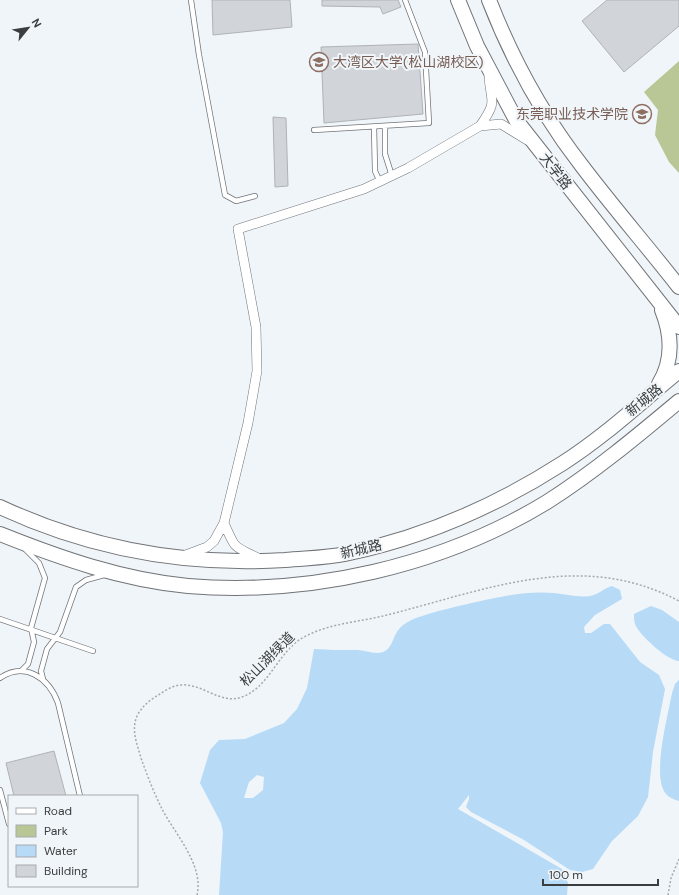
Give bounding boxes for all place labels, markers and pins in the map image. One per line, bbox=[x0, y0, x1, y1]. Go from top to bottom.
school or university icon: 大湾区大学(松山湖校区) bbox=[308, 51, 330, 73]
place label: 大湾区大学(松山湖校区) bbox=[333, 53, 483, 71]
school or university icon: 东莞职业技术学院 bbox=[631, 103, 653, 125]
place label: 东莞职业技术学院 bbox=[516, 105, 628, 123]

